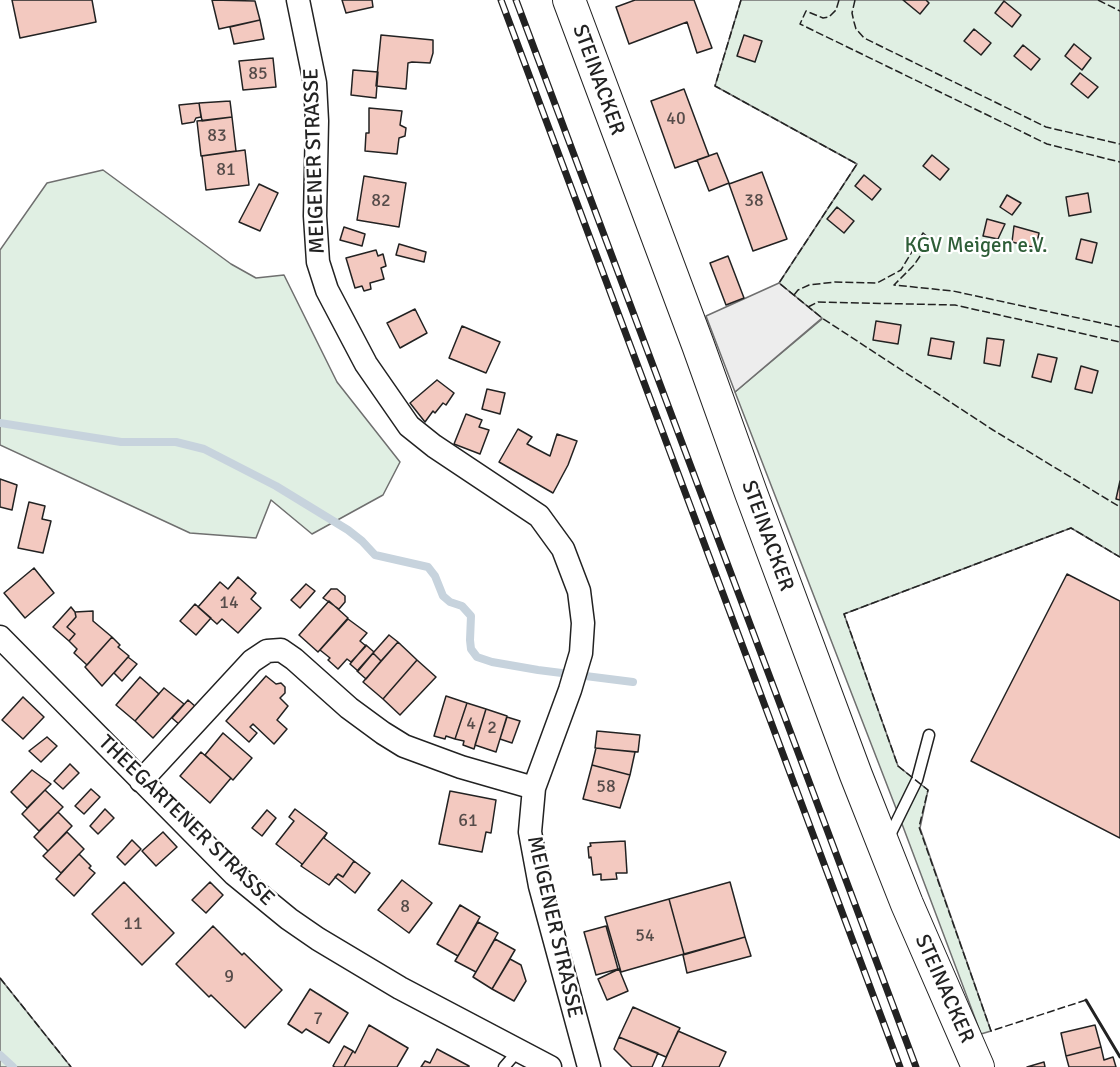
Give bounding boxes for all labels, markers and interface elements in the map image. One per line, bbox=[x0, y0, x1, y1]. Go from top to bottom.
street label: STEINACKER bbox=[566, 21, 630, 139]
house number: 85 bbox=[248, 63, 268, 85]
street label: MEIGENER STRASSE bbox=[299, 68, 331, 254]
house number: 40 bbox=[666, 108, 686, 130]
house number: 83 bbox=[207, 125, 227, 147]
house number: 81 bbox=[216, 159, 236, 181]
house number: 82 bbox=[371, 190, 391, 212]
house number: 38 bbox=[744, 190, 764, 212]
park label: KGV Meigen e.V. bbox=[905, 233, 1047, 259]
street label: STEINACKER bbox=[735, 477, 799, 595]
house number: 14 bbox=[219, 592, 239, 614]
house number: 4 bbox=[466, 713, 476, 735]
house number: 2 bbox=[487, 717, 497, 739]
street label: THEEGARTENER STRASSE bbox=[93, 730, 279, 912]
house number: 58 bbox=[596, 776, 616, 798]
house number: 61 bbox=[458, 810, 478, 832]
street label: MEIGENER STRASSE bbox=[521, 834, 587, 1020]
house number: 8 bbox=[400, 896, 410, 918]
house number: 11 bbox=[123, 913, 143, 935]
house number: 54 bbox=[635, 925, 655, 947]
street label: STEINACKER bbox=[909, 931, 979, 1047]
house number: 9 bbox=[224, 966, 234, 988]
house number: 7 bbox=[313, 1008, 323, 1030]

